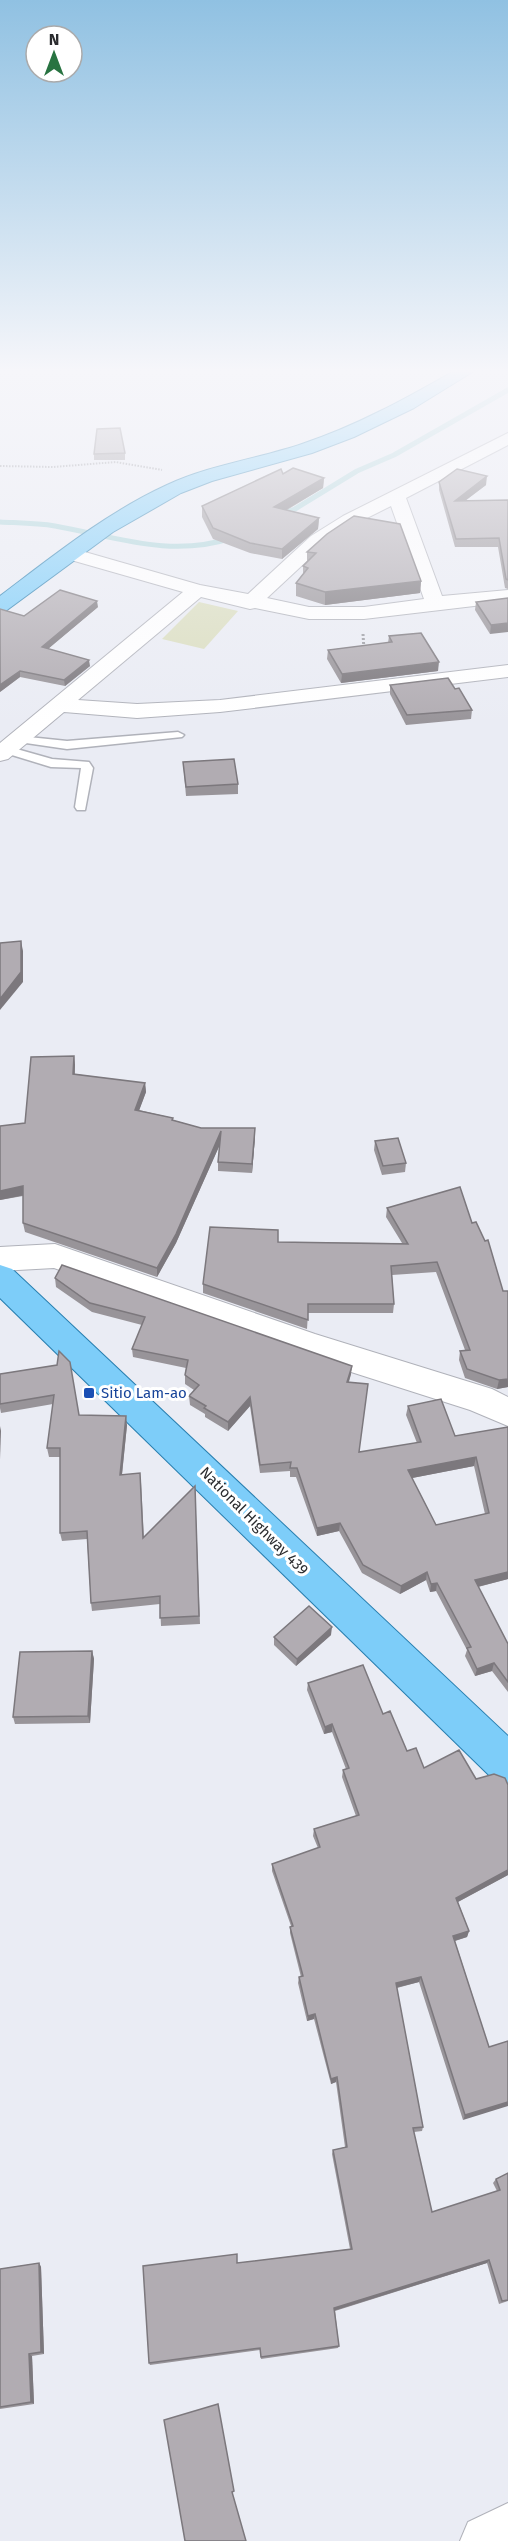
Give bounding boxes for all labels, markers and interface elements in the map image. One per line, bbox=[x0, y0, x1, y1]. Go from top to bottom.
north arrow bbox=[24, 24, 84, 84]
text: N bbox=[49, 30, 59, 49]
place label: Sitio Lam-ao bbox=[101, 1384, 187, 1402]
marker: Sitio Lam-ao bbox=[82, 1386, 96, 1400]
street label: National Highway 439 bbox=[196, 1463, 312, 1579]

